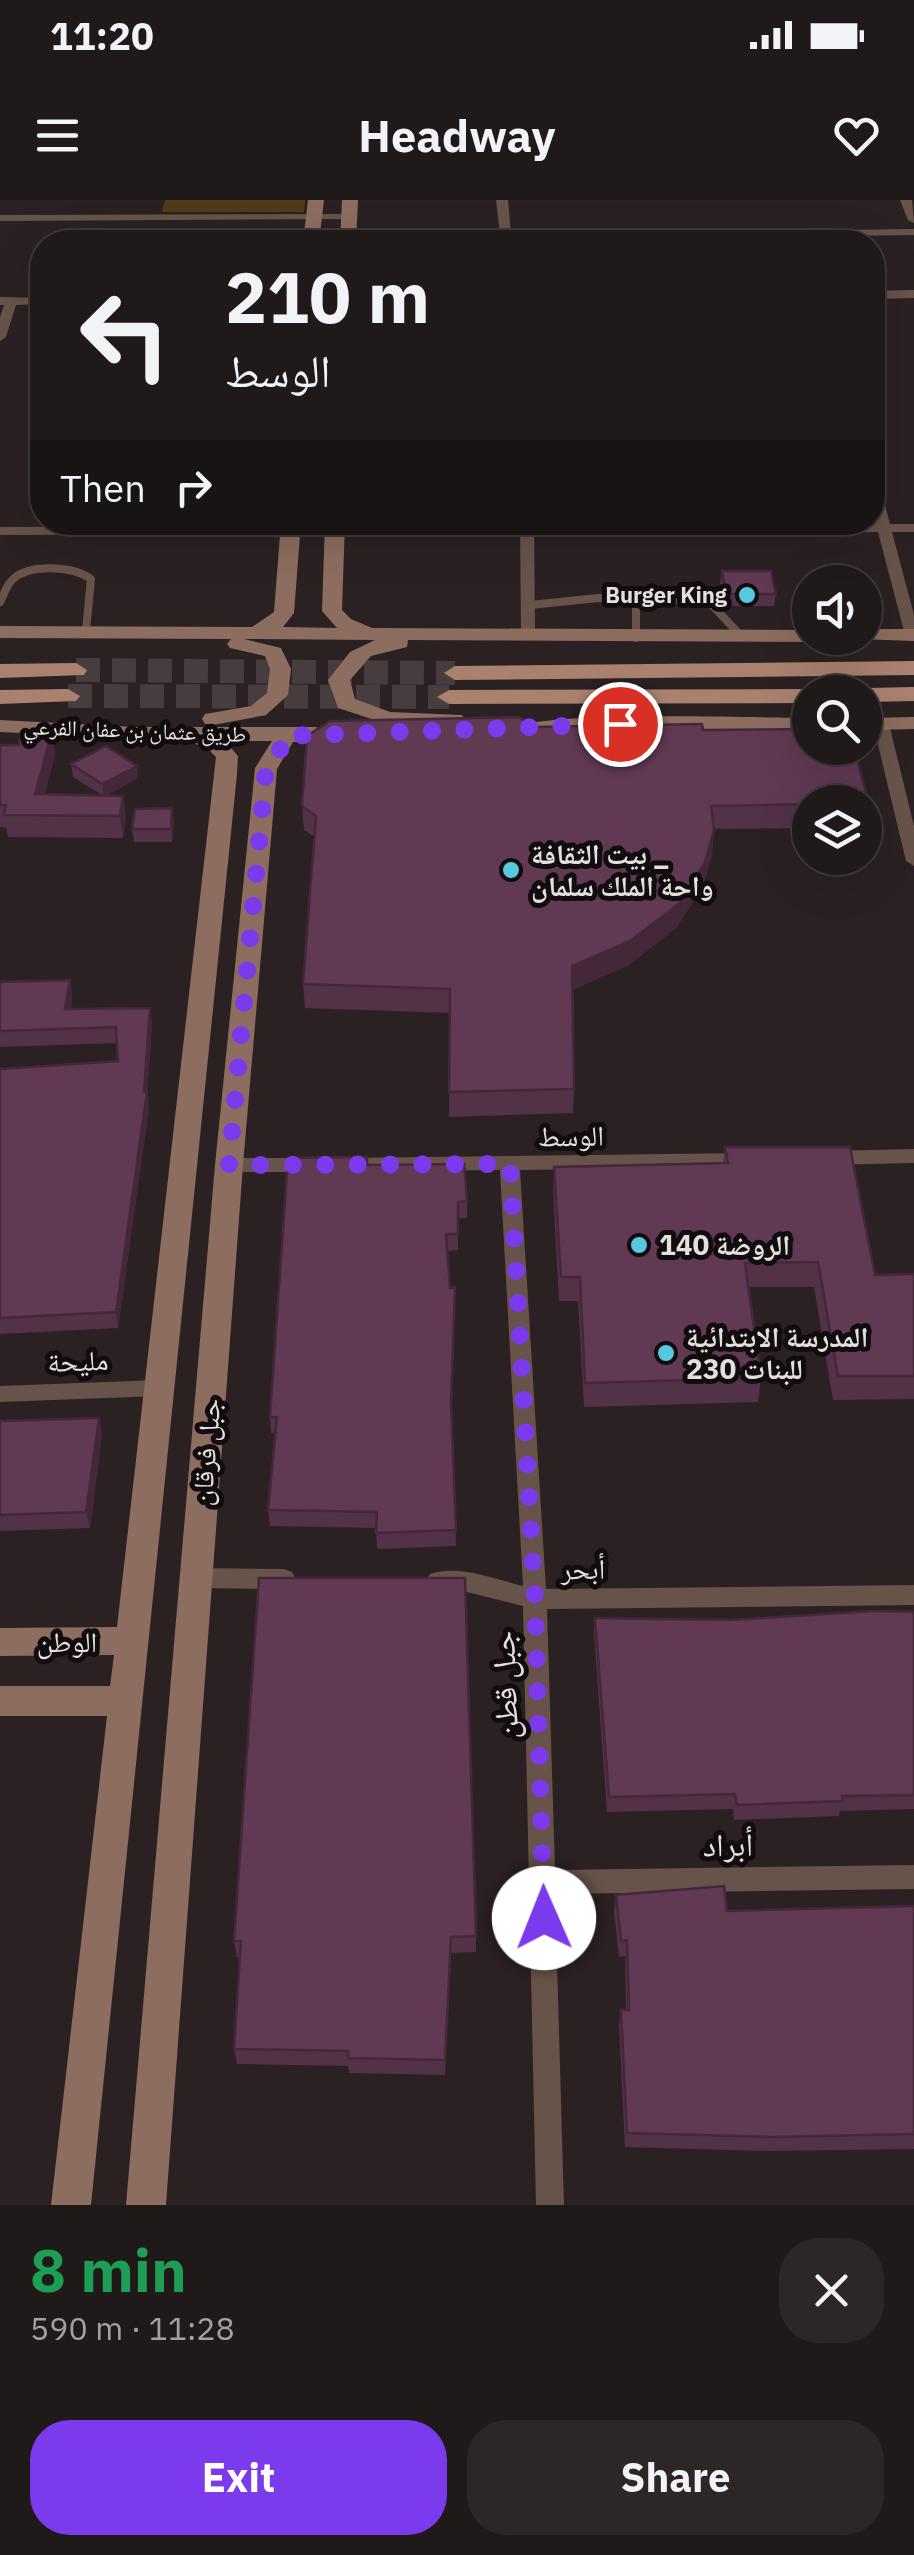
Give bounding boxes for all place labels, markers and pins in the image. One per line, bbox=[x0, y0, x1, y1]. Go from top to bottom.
place label: Burger King bbox=[605, 580, 728, 609]
marker: Burger King bbox=[736, 584, 758, 606]
pin bbox=[578, 682, 663, 767]
place label: بيت الثقافة _ واحة الملك سلمان bbox=[531, 835, 714, 904]
marker: بيت الثقافة _ واحة الملك سلمان bbox=[500, 859, 522, 881]
place label: الروضة 140 bbox=[659, 1226, 790, 1263]
marker: الروضة 140 bbox=[628, 1234, 650, 1256]
place label: المدرسة الابتدائية 230 للبنات bbox=[686, 1318, 868, 1387]
marker: المدرسة الابتدائية 230 للبنات bbox=[655, 1342, 677, 1364]

